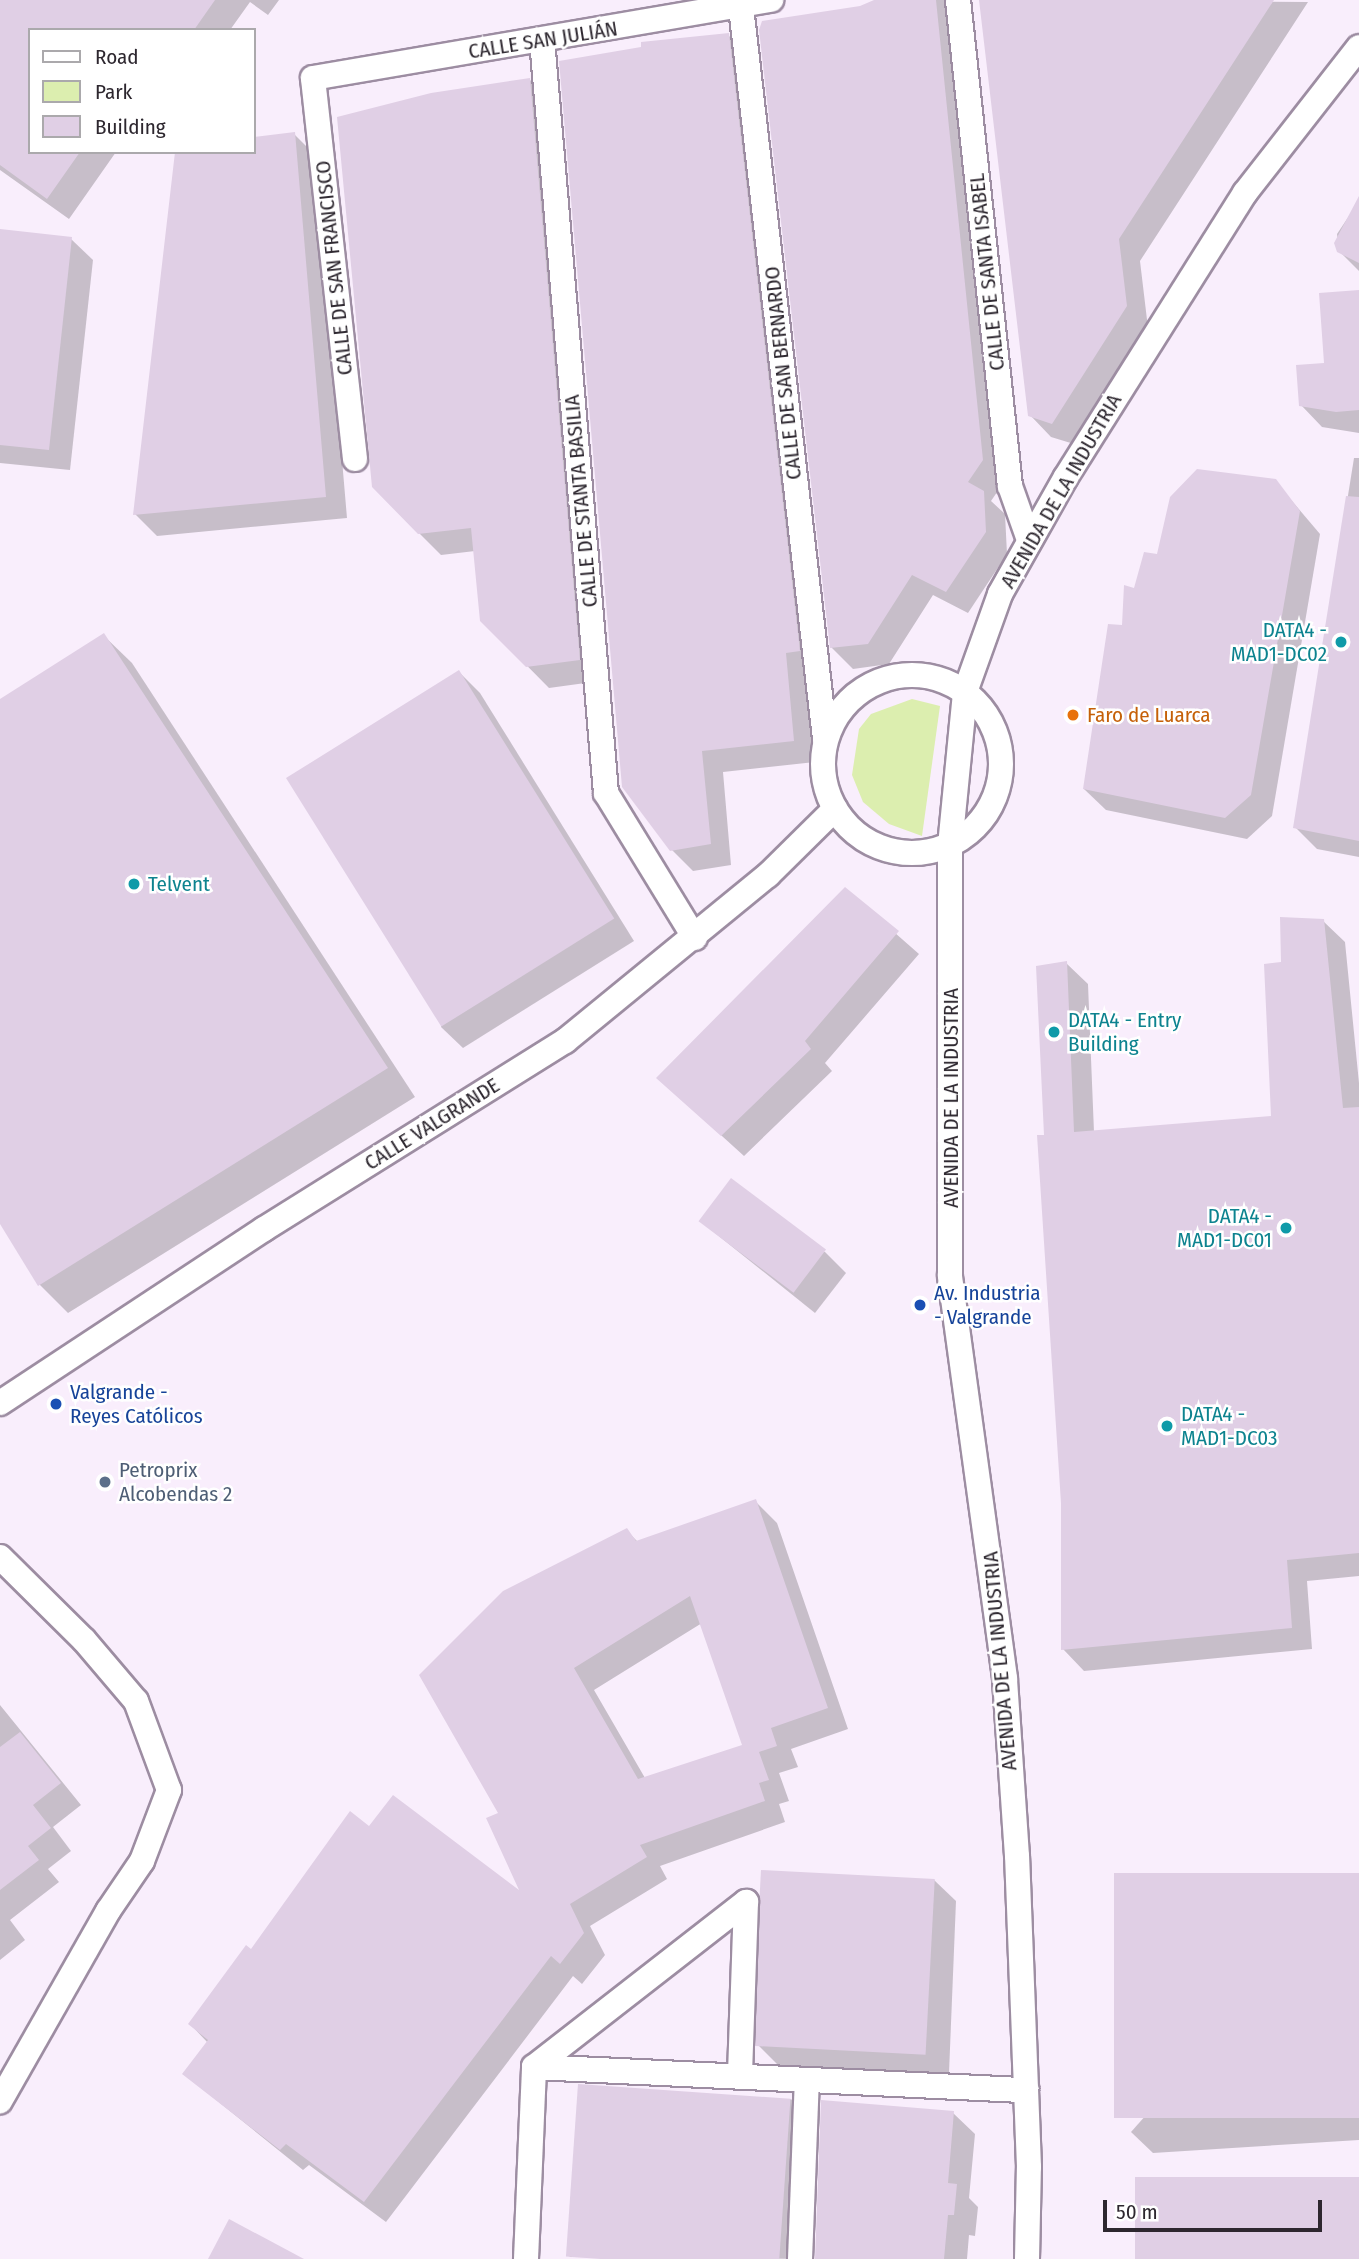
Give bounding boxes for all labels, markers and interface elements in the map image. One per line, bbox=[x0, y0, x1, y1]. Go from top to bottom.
street label: CALLE SAN JULIÁN bbox=[467, 16, 619, 64]
legend bbox=[28, 28, 256, 154]
text: Road bbox=[95, 44, 139, 70]
text: Park bbox=[95, 79, 132, 105]
text: Building bbox=[95, 114, 166, 140]
street label: CALLE DE SAN FRANCISCO bbox=[310, 159, 358, 377]
street label: CALLE DE SANTA ISABEL bbox=[964, 172, 1010, 372]
street label: CALLE DE SAN BERNARDO bbox=[759, 265, 807, 481]
street label: AVENIDA DE LA INDUSTRIA bbox=[995, 389, 1127, 593]
street label: CALLE DE STANTA BASILIA bbox=[559, 394, 603, 608]
place label: DATA4 - MAD1-DC02 bbox=[1231, 617, 1327, 667]
marker: DATA4 - MAD1-DC02 bbox=[1333, 634, 1349, 650]
place label: Faro de Luarca bbox=[1087, 702, 1211, 728]
marker: Faro de Luarca bbox=[1065, 707, 1081, 723]
place label: Telvent bbox=[148, 871, 210, 897]
marker: Telvent bbox=[126, 876, 142, 892]
street label: AVENIDA DE LA INDUSTRIA bbox=[938, 988, 964, 1208]
place label: DATA4 - Entry Building bbox=[1068, 1007, 1181, 1057]
marker: DATA4 - Entry Building bbox=[1046, 1024, 1062, 1040]
street label: CALLE VALGRANDE bbox=[360, 1072, 504, 1176]
place label: DATA4 - MAD1-DC01 bbox=[1177, 1203, 1272, 1253]
marker: DATA4 - MAD1-DC01 bbox=[1278, 1220, 1294, 1236]
place label: Av. Industria - Valgrande bbox=[934, 1280, 1040, 1330]
marker: Av. Industria - Valgrande bbox=[912, 1297, 928, 1313]
place label: Valgrande - Reyes Católicos bbox=[70, 1379, 203, 1429]
marker: Valgrande - Reyes Católicos bbox=[48, 1396, 64, 1412]
place label: DATA4 - MAD1-DC03 bbox=[1181, 1401, 1278, 1451]
marker: DATA4 - MAD1-DC03 bbox=[1159, 1418, 1175, 1434]
place label: Petroprix Alcobendas 2 bbox=[119, 1457, 232, 1507]
marker: Petroprix Alcobendas 2 bbox=[97, 1474, 113, 1490]
street label: AVENIDA DE LA INDUSTRIA bbox=[978, 1550, 1022, 1772]
scale bar bbox=[1107, 2186, 1326, 2230]
text: 50 m bbox=[1116, 2199, 1158, 2225]

